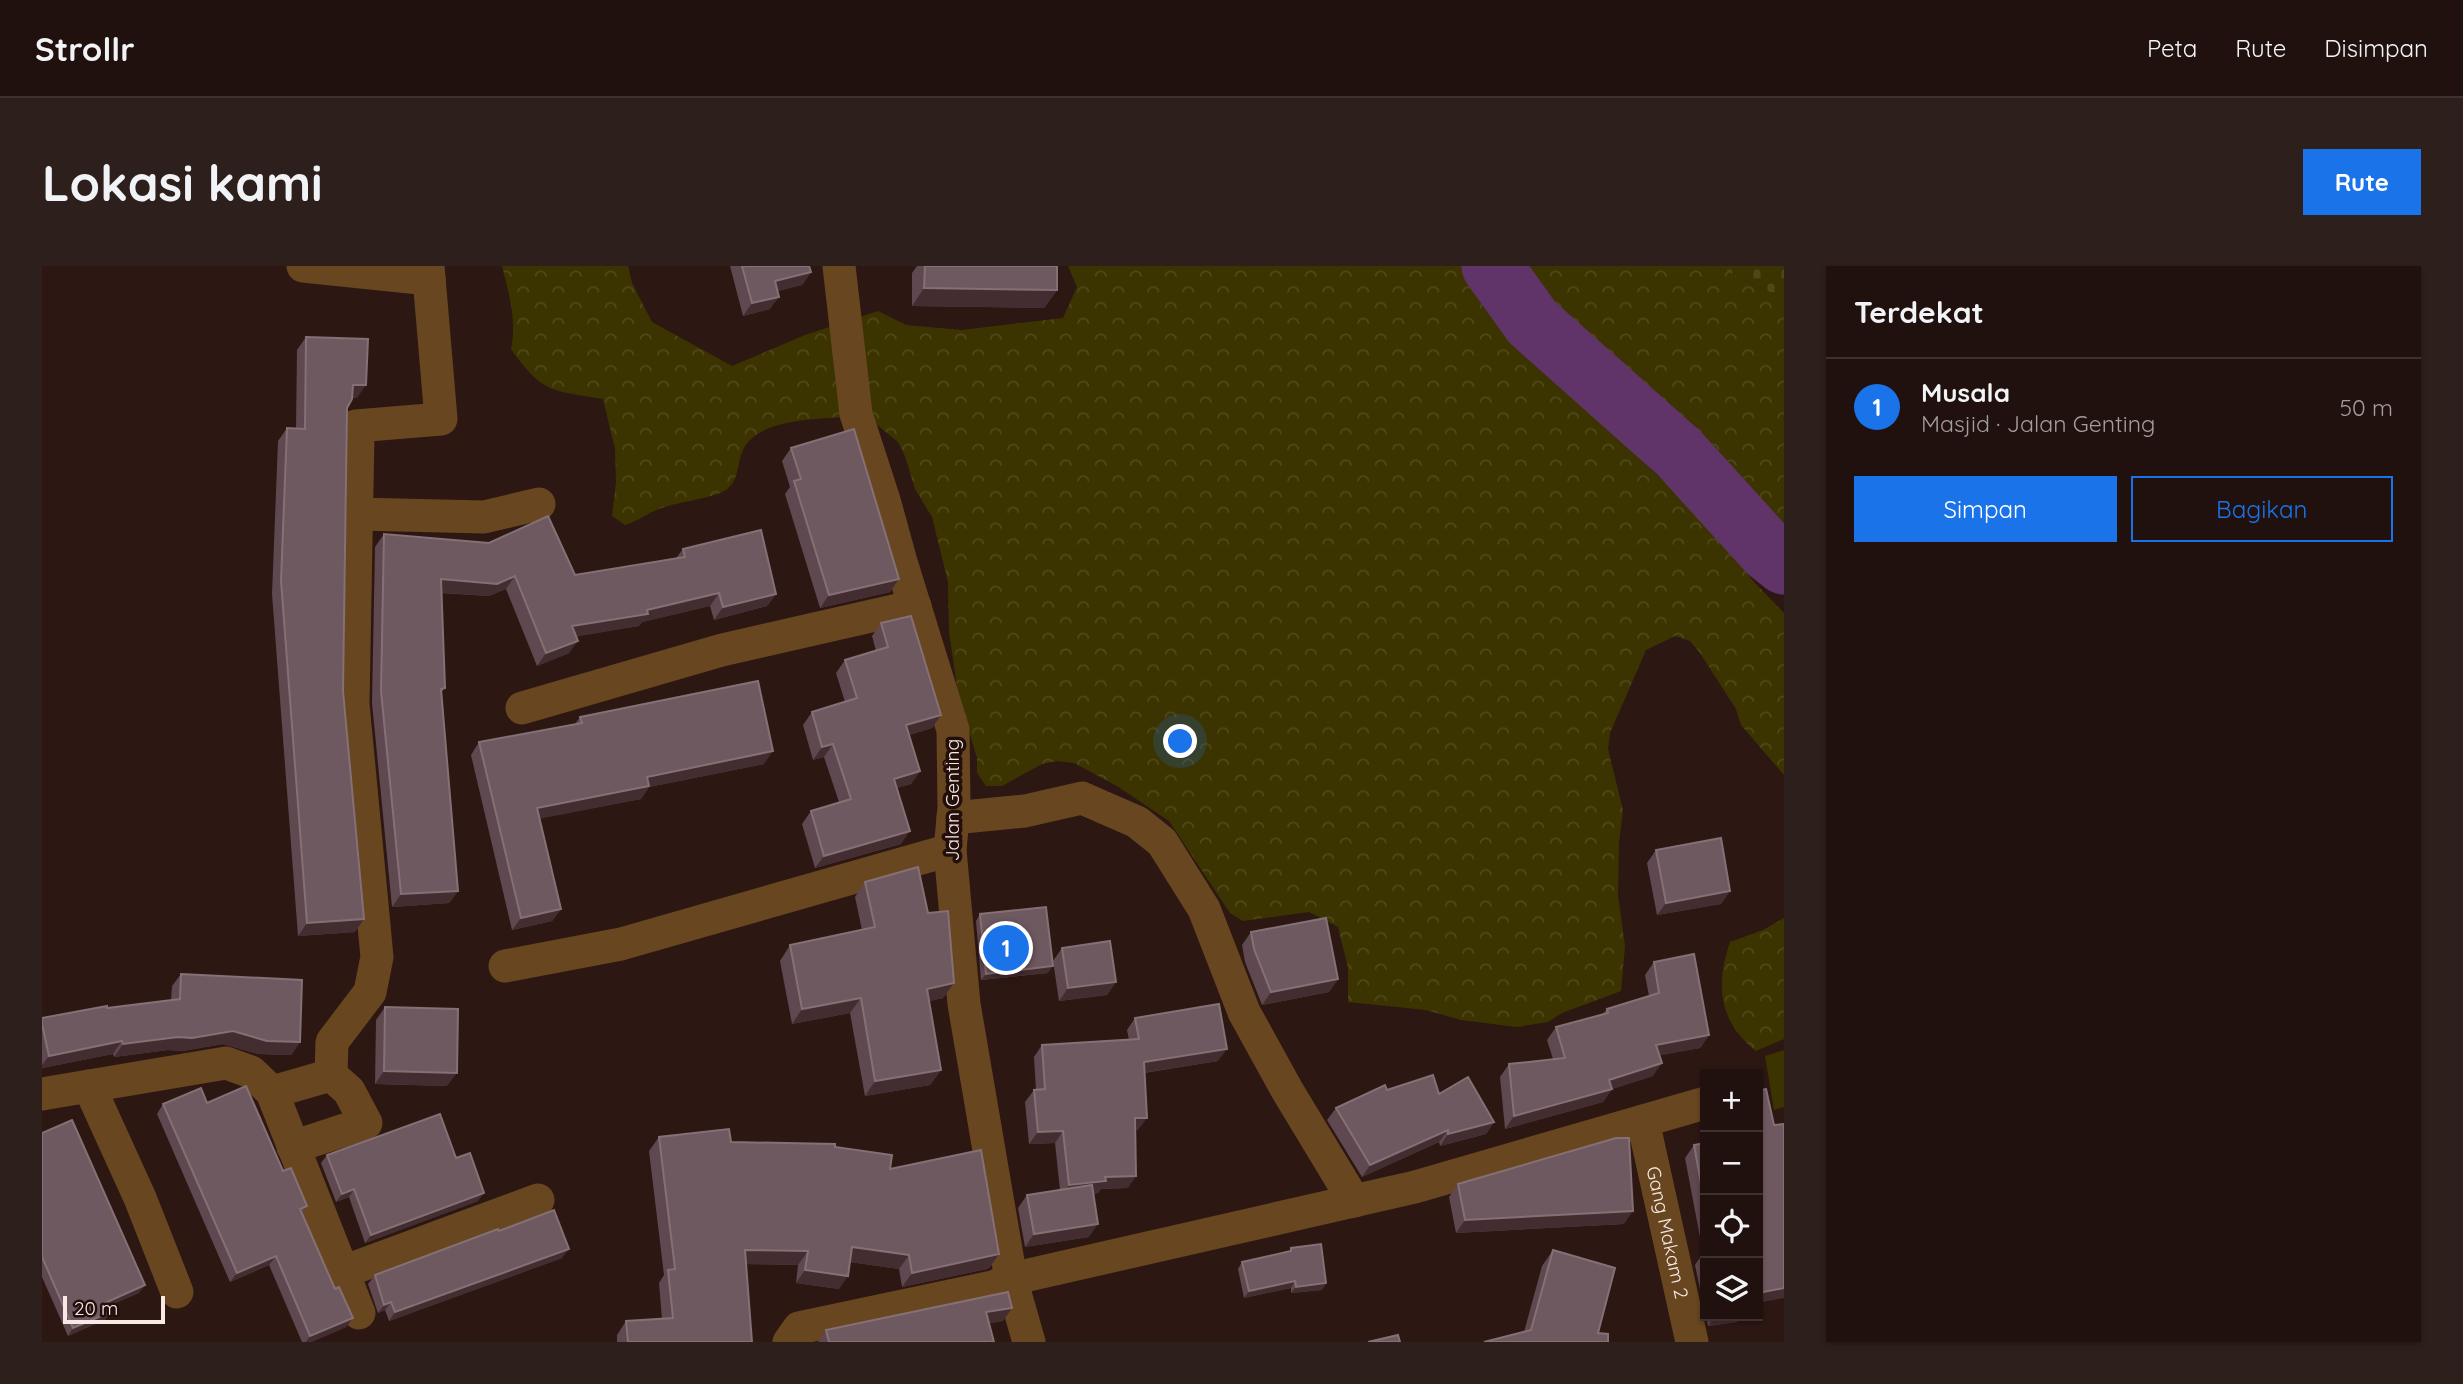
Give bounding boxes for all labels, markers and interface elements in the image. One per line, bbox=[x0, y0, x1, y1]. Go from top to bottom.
text: Strollr bbox=[35, 28, 135, 69]
text: Peta bbox=[2147, 33, 2197, 63]
text: Rute bbox=[2235, 33, 2286, 63]
text: Disimpan bbox=[2324, 33, 2428, 63]
button: Rute bbox=[2303, 149, 2421, 215]
text: Lokasi kami bbox=[42, 152, 323, 213]
text: Terdekat bbox=[1854, 293, 1984, 331]
text: Musala bbox=[1921, 376, 2010, 409]
text: 1 bbox=[1873, 393, 1881, 422]
text: 50 m bbox=[2340, 393, 2393, 422]
text: Masjid · Jalan Genting bbox=[1921, 409, 2155, 438]
button: Simpan bbox=[1854, 476, 2117, 542]
button: Bagikan bbox=[2131, 476, 2393, 542]
your location bbox=[1163, 724, 1197, 758]
street label: Jalan Genting bbox=[940, 739, 964, 861]
pin: 1 bbox=[983, 922, 1029, 974]
map controls bbox=[1700, 1069, 1763, 1321]
button: + bbox=[1700, 1069, 1763, 1132]
button: − bbox=[1700, 1132, 1763, 1195]
street label: Gang Makam 2 bbox=[1641, 1164, 1694, 1301]
button: locate bbox=[1700, 1195, 1763, 1258]
button: layers bbox=[1700, 1258, 1763, 1321]
scale bar bbox=[63, 1293, 164, 1325]
text: 20 m bbox=[74, 1296, 118, 1320]

